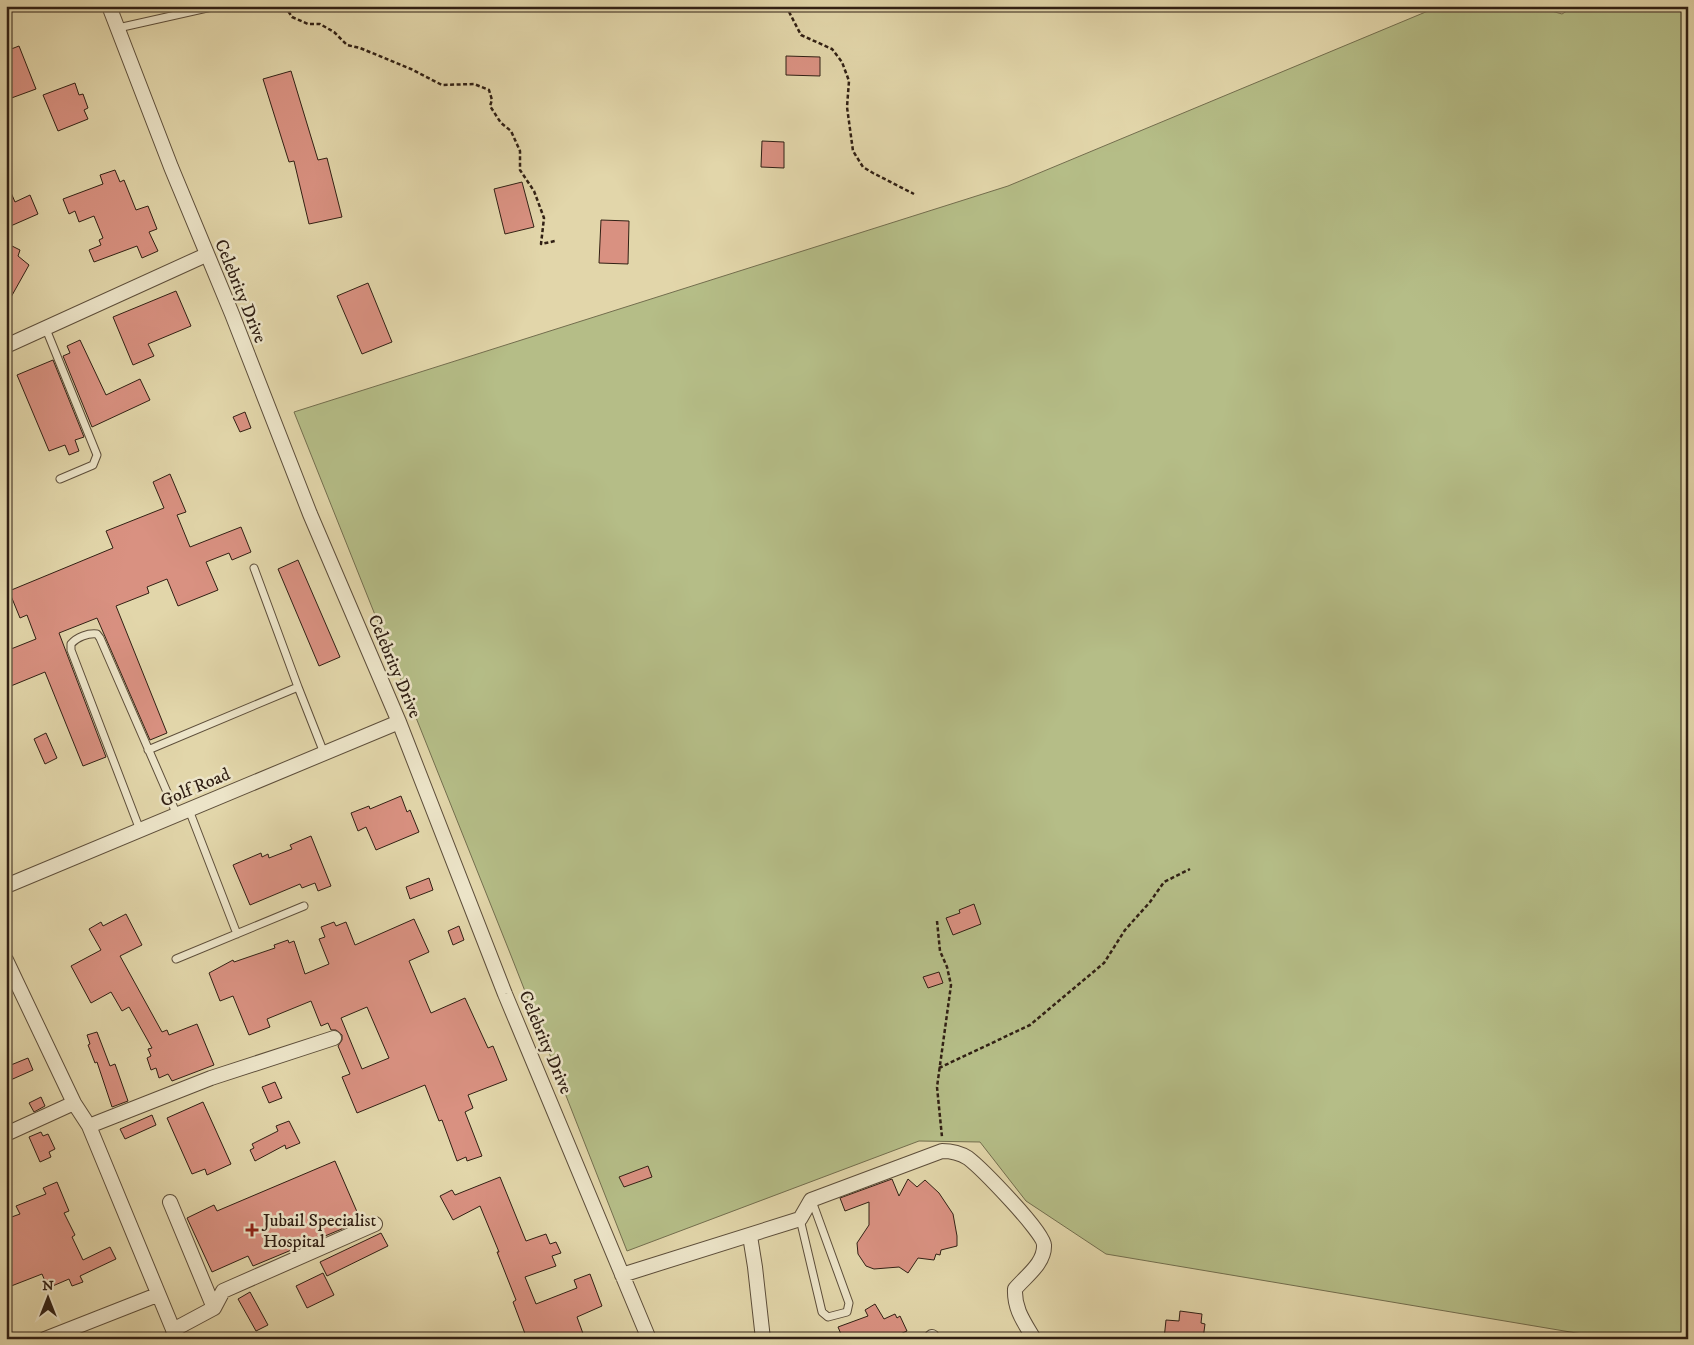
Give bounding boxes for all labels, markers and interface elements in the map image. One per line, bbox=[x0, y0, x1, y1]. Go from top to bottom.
street label: Celebrity Drive bbox=[209, 236, 271, 347]
street label: Celebrity Drive bbox=[362, 611, 426, 721]
street label: Golf Road bbox=[157, 763, 234, 812]
street label: Celebrity Drive bbox=[513, 987, 577, 1097]
place label: Jubail Specialist Hospital bbox=[261, 1210, 377, 1253]
marker: Jubail Specialist Hospital bbox=[245, 1223, 259, 1237]
north arrow bbox=[22, 1272, 72, 1322]
text: N bbox=[42, 1277, 54, 1295]

